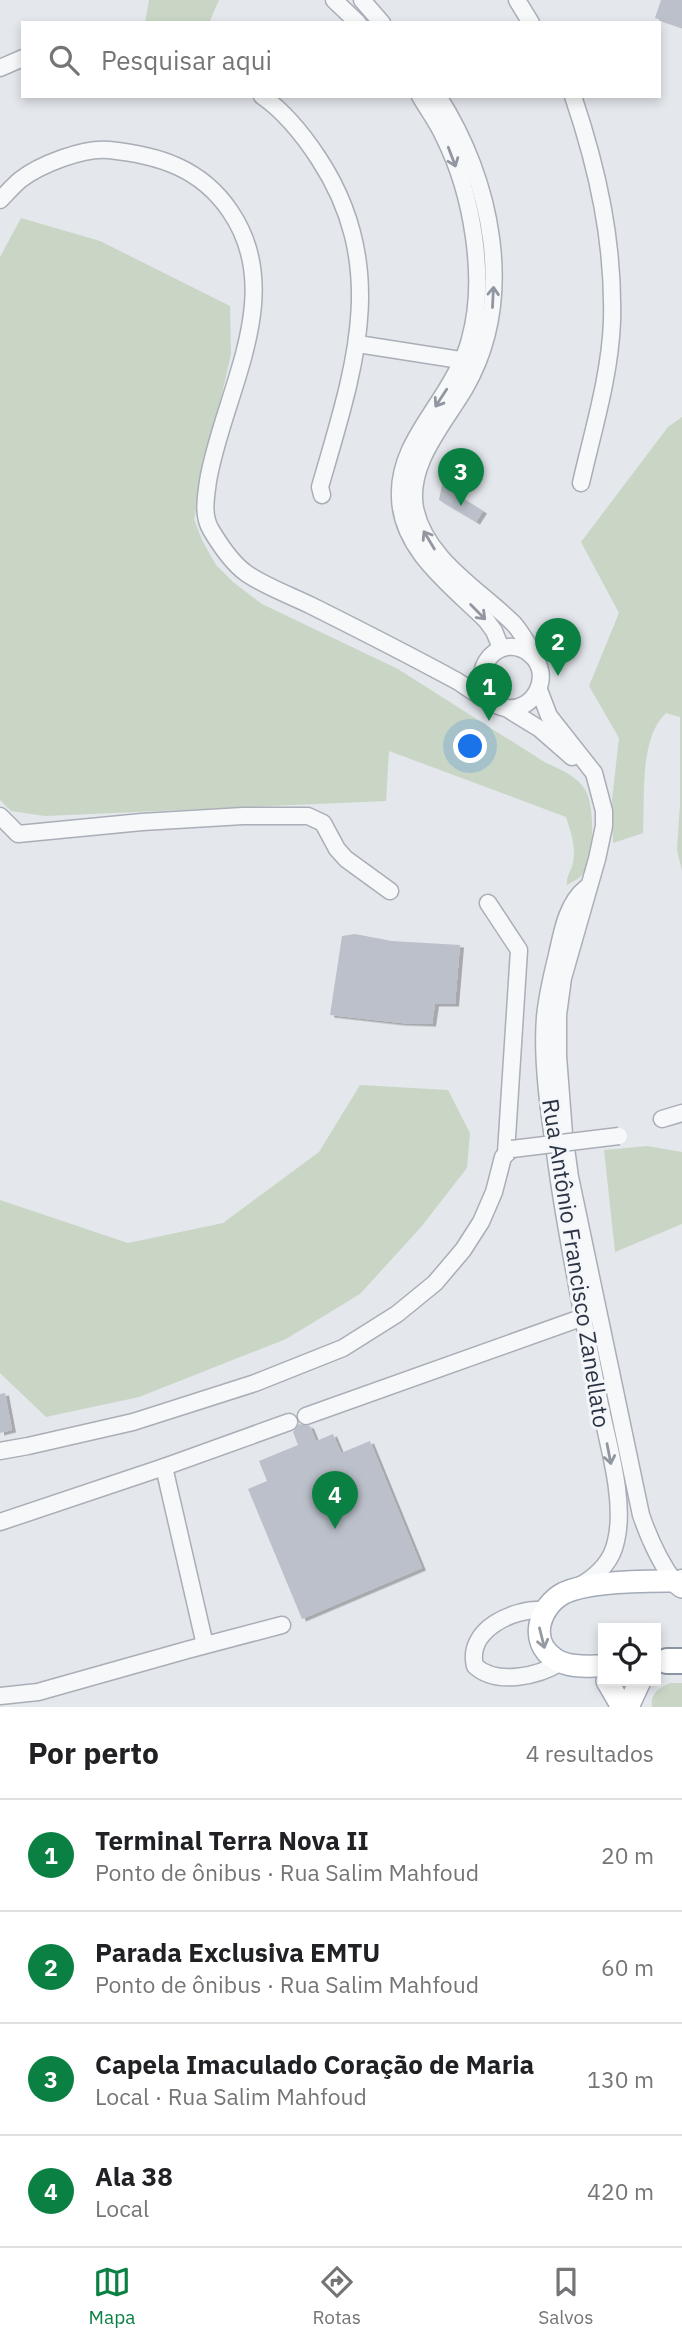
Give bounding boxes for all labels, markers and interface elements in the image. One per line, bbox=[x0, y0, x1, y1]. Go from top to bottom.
search box bbox=[21, 21, 661, 98]
icon: search bbox=[45, 41, 83, 79]
text: Pesquisar aqui bbox=[101, 43, 272, 77]
one-way arrow bbox=[446, 145, 459, 167]
one-way arrow bbox=[487, 286, 500, 308]
one-way arrow bbox=[434, 387, 448, 407]
pin: 3 bbox=[438, 448, 484, 506]
one-way arrow bbox=[422, 530, 436, 550]
one-way arrow bbox=[469, 603, 486, 620]
pin: 2 bbox=[535, 618, 581, 676]
pin: 1 bbox=[466, 663, 512, 721]
your location bbox=[453, 729, 487, 763]
street label: Rua Antônio Francisco Zanellato bbox=[536, 1096, 618, 1430]
one-way arrow bbox=[603, 1442, 617, 1465]
pin: 4 bbox=[312, 1471, 358, 1529]
map controls bbox=[598, 1623, 661, 1686]
button: locate bbox=[598, 1623, 661, 1686]
one-way arrow bbox=[536, 1626, 549, 1648]
text: Por perto bbox=[28, 1733, 159, 1772]
text: 4 resultados bbox=[526, 1738, 654, 1768]
text: Terminal Terra Nova II bbox=[95, 1823, 369, 1857]
text: 1 bbox=[44, 1840, 58, 1870]
text: 20 m bbox=[601, 1840, 654, 1870]
text: Ponto de ônibus · Rua Salim Mahfoud bbox=[95, 1857, 479, 1887]
text: Parada Exclusiva EMTU bbox=[95, 1935, 380, 1969]
text: 2 bbox=[44, 1952, 58, 1982]
text: 60 m bbox=[601, 1952, 654, 1982]
text: Ponto de ônibus · Rua Salim Mahfoud bbox=[95, 1969, 479, 1999]
text: Capela Imaculado Coração de Maria bbox=[95, 2047, 534, 2081]
text: 3 bbox=[44, 2064, 58, 2094]
text: 130 m bbox=[587, 2064, 654, 2094]
text: Local · Rua Salim Mahfoud bbox=[95, 2081, 367, 2111]
text: Ala 38 bbox=[95, 2159, 173, 2193]
text: 4 bbox=[44, 2176, 58, 2206]
text: 420 m bbox=[587, 2176, 654, 2206]
text: Local bbox=[95, 2193, 149, 2223]
tab: Mapa bbox=[89, 2263, 135, 2329]
tab: Rotas bbox=[312, 2263, 361, 2329]
tab: Salvos bbox=[538, 2263, 593, 2329]

